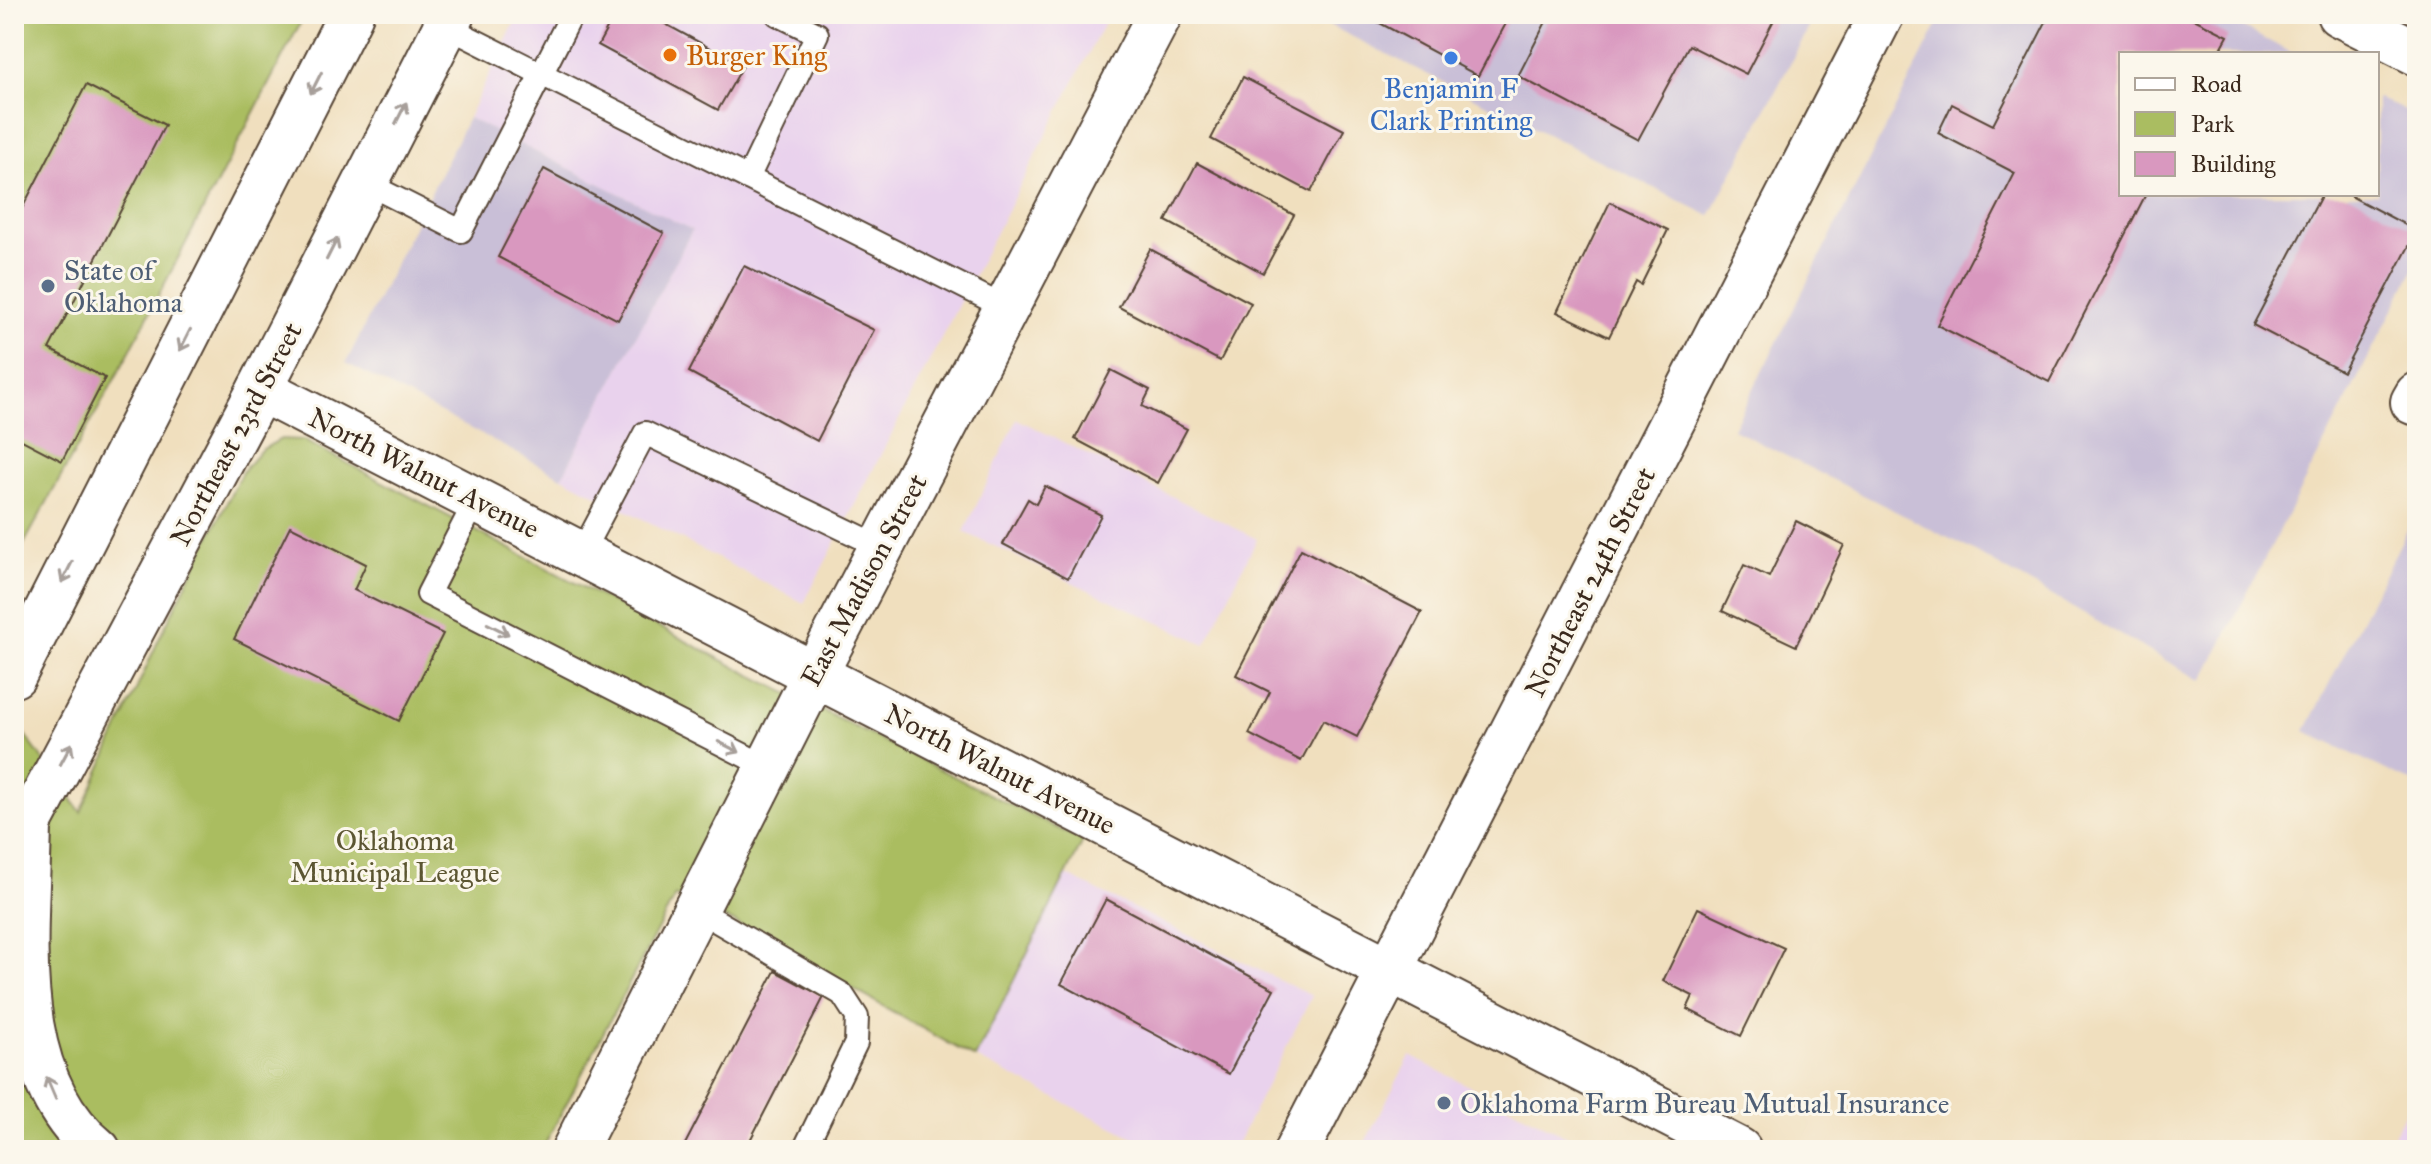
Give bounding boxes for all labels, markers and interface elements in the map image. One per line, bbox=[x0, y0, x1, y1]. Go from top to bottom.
place label: Burger King bbox=[686, 38, 828, 73]
marker: Burger King bbox=[661, 46, 679, 64]
marker: Benjamin F Clark Printing bbox=[1442, 49, 1460, 67]
legend bbox=[2119, 52, 2379, 196]
text: Road bbox=[2191, 69, 2242, 99]
one-way arrow bbox=[307, 71, 323, 95]
place label: Benjamin F Clark Printing bbox=[1370, 71, 1533, 138]
one-way arrow bbox=[394, 102, 409, 126]
text: Park bbox=[2191, 109, 2235, 139]
text: Building bbox=[2191, 149, 2276, 179]
one-way arrow bbox=[325, 237, 340, 261]
place label: State of Oklahoma bbox=[64, 253, 183, 320]
marker: State of Oklahoma bbox=[39, 277, 57, 295]
street label: Northeast 23rd Street bbox=[162, 316, 310, 552]
one-way arrow bbox=[176, 328, 192, 351]
street label: North Walnut Avenue bbox=[303, 400, 545, 546]
street label: Northeast 24th Street bbox=[1517, 461, 1663, 703]
street label: East Madison Street bbox=[793, 468, 935, 692]
one-way arrow bbox=[58, 559, 74, 583]
one-way arrow bbox=[485, 622, 509, 637]
street label: North Walnut Avenue bbox=[879, 696, 1121, 842]
one-way arrow bbox=[717, 740, 741, 756]
one-way arrow bbox=[59, 742, 75, 766]
park label: Oklahoma Municipal League bbox=[290, 823, 500, 890]
one-way arrow bbox=[43, 1076, 58, 1101]
place label: Oklahoma Farm Bureau Mutual Insurance bbox=[1460, 1086, 1949, 1121]
marker: Oklahoma Farm Bureau Mutual Insurance bbox=[1435, 1094, 1453, 1112]

